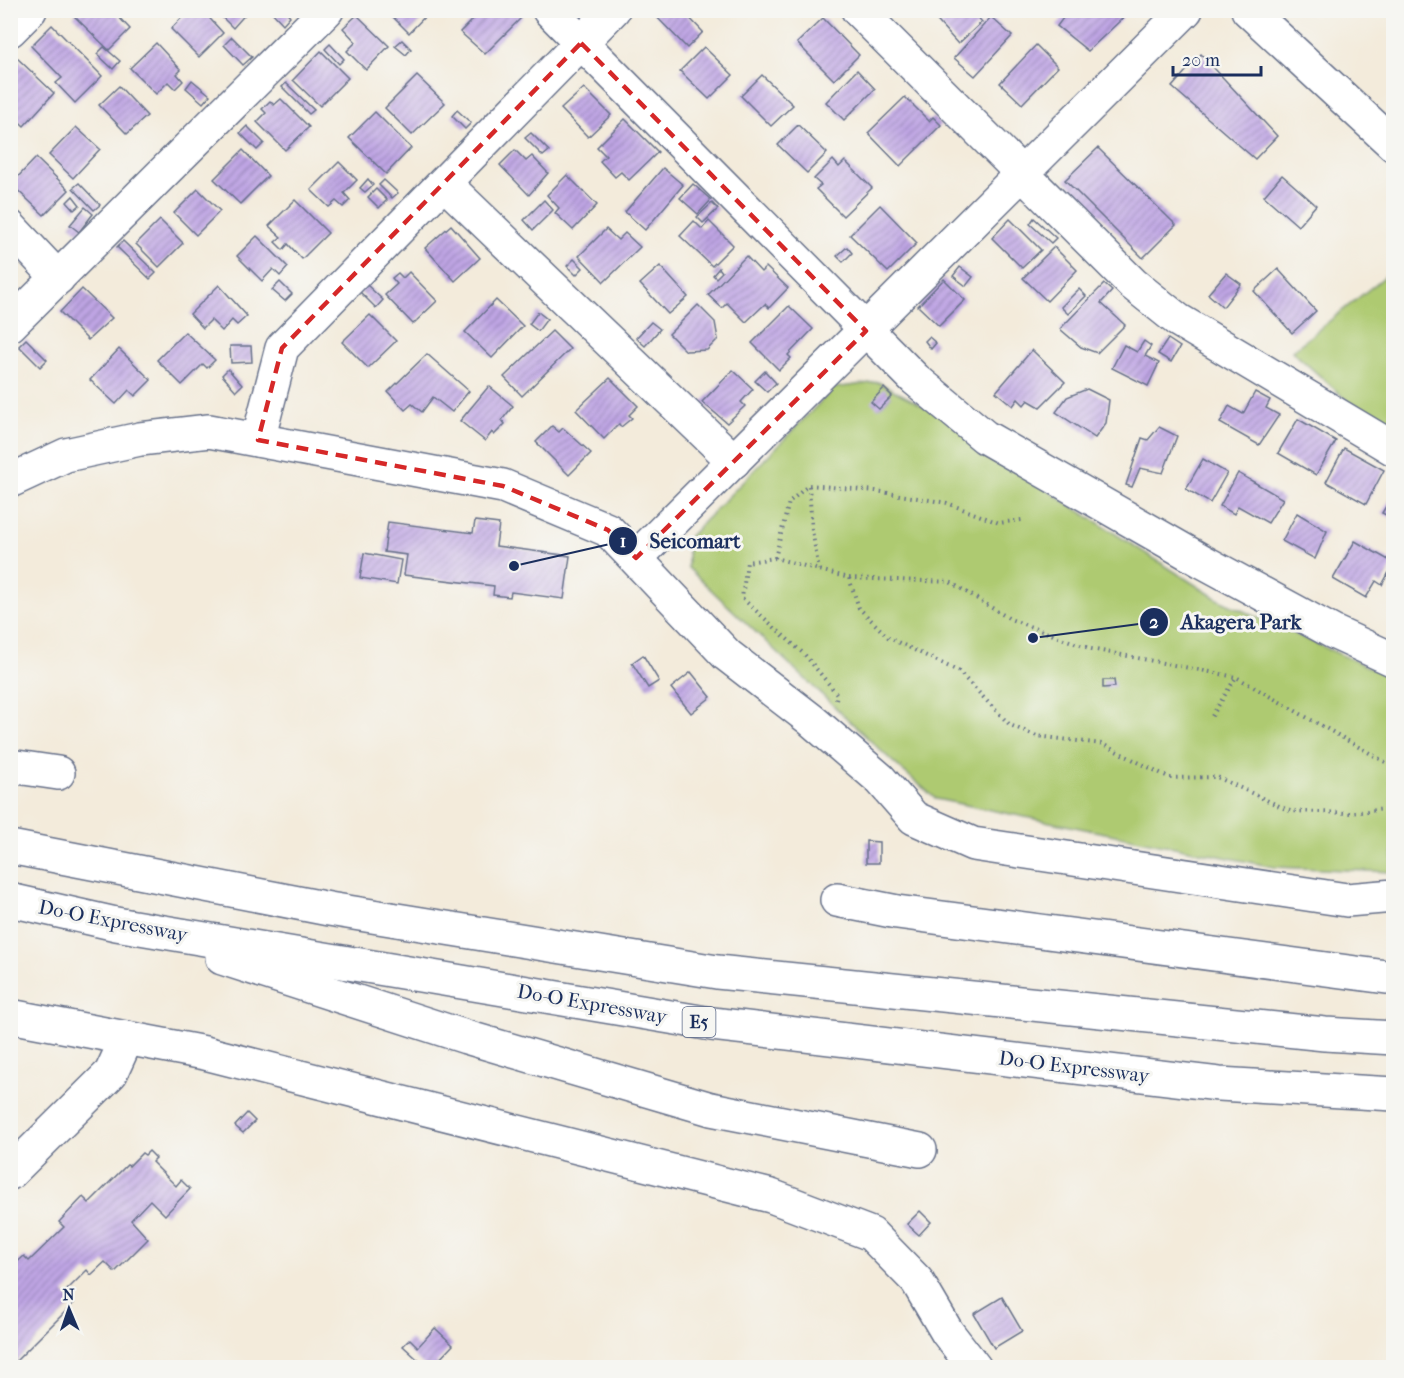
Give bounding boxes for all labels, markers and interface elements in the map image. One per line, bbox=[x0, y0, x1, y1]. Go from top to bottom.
scale bar bbox=[1173, 39, 1262, 77]
text: 20 m bbox=[1182, 50, 1220, 71]
callout: Seicomart bbox=[608, 521, 753, 560]
text: Seicomart bbox=[650, 529, 741, 553]
text: 1 bbox=[620, 531, 626, 552]
callout: Akagera Park bbox=[1139, 602, 1314, 641]
text: Akagera Park bbox=[1179, 610, 1302, 634]
text: 2 bbox=[1149, 612, 1159, 633]
street label: Do-O Expressway bbox=[37, 895, 191, 947]
street label: Do-O Expressway bbox=[515, 980, 670, 1029]
road number: E5 bbox=[682, 1007, 716, 1037]
street label: Do-O Expressway bbox=[997, 1046, 1152, 1088]
north arrow bbox=[39, 1279, 99, 1339]
text: N bbox=[62, 1285, 76, 1304]

